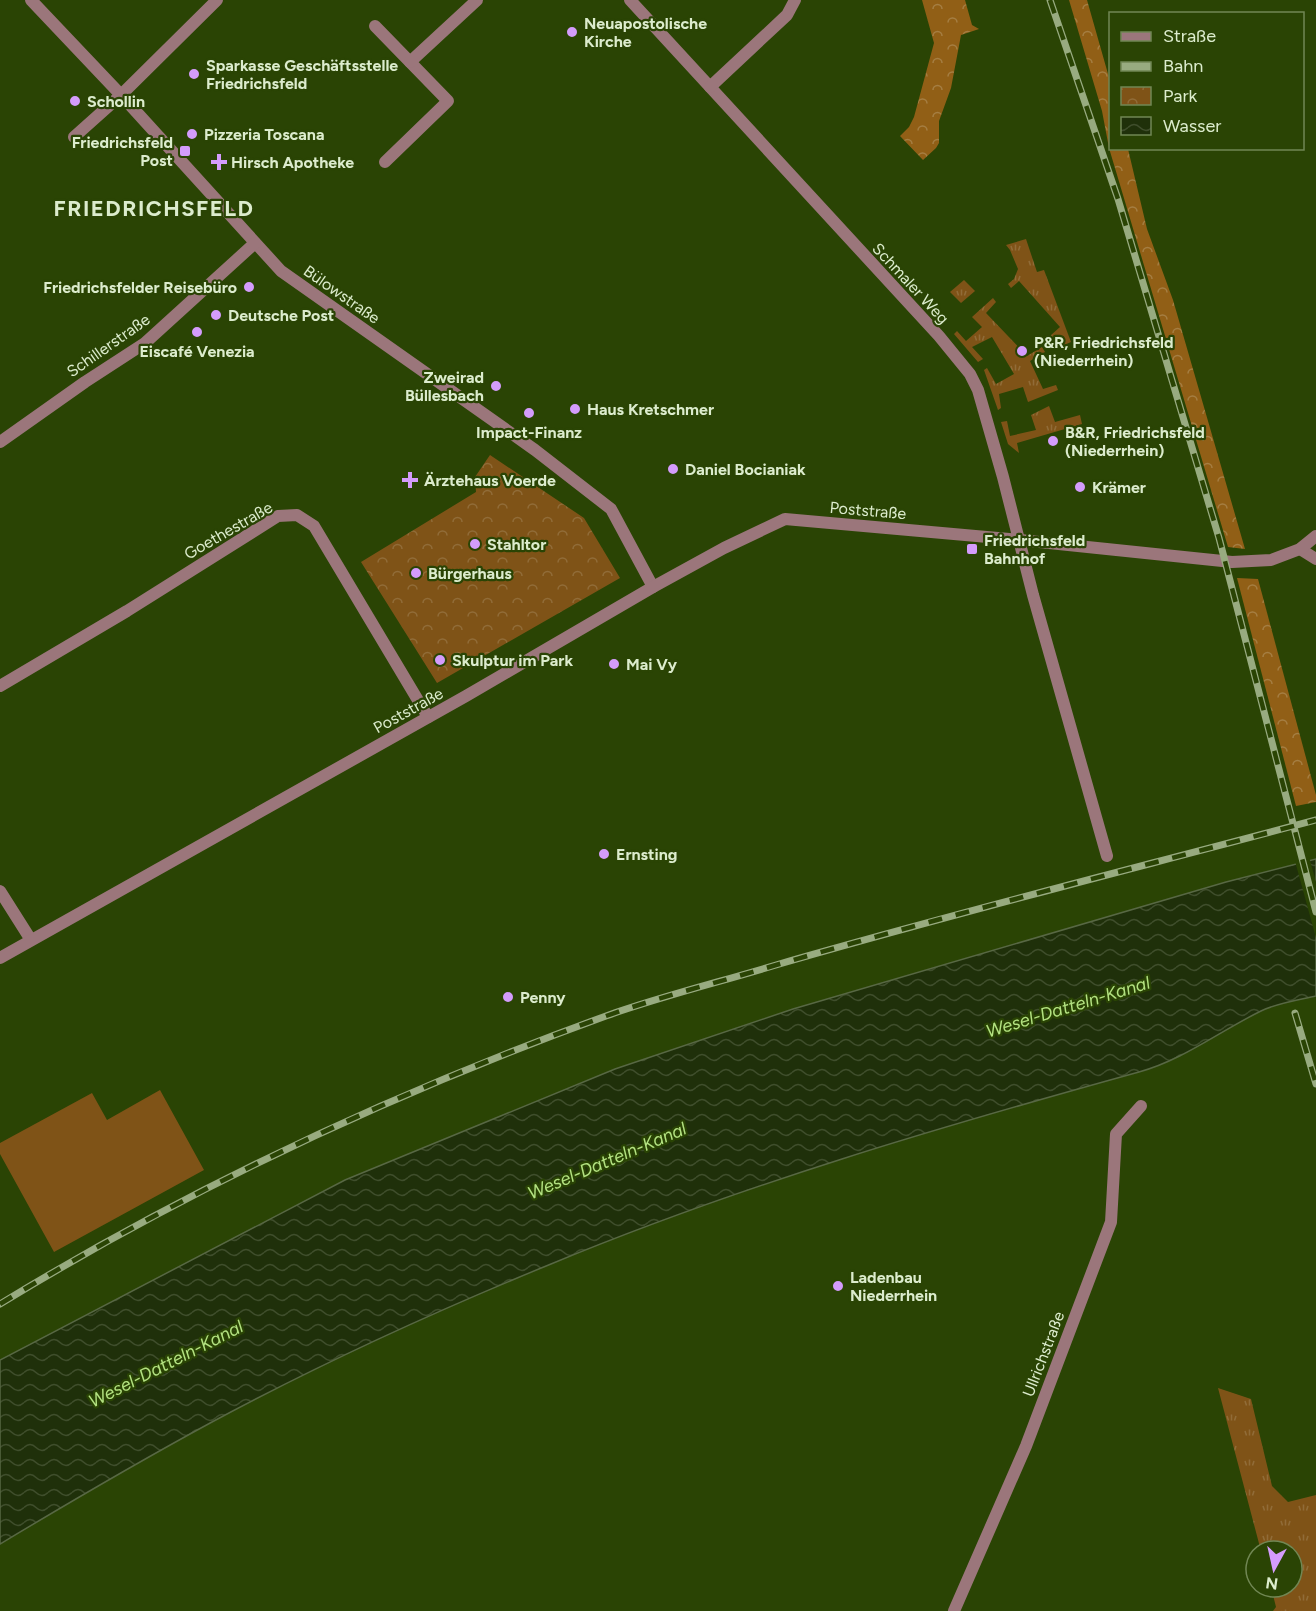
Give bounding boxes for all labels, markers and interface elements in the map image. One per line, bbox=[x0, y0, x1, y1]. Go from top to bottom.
legend bbox=[1109, 12, 1304, 150]
place label: Neuapostolische Kirche bbox=[584, 14, 707, 51]
marker: Neuapostolische Kirche bbox=[565, 25, 579, 39]
text: Straße bbox=[1163, 25, 1216, 47]
text: Bahn bbox=[1163, 55, 1203, 77]
place label: Sparkasse Geschäftsstelle Friedrichsfeld bbox=[206, 56, 398, 93]
marker: Sparkasse Geschäftsstelle Friedrichsfeld bbox=[187, 67, 201, 81]
text: Park bbox=[1163, 85, 1198, 107]
place label: Schollin bbox=[87, 92, 145, 111]
marker: Schollin bbox=[68, 94, 82, 108]
text: Wasser bbox=[1163, 115, 1221, 137]
place label: Pizzeria Toscana bbox=[204, 125, 324, 144]
marker: Pizzeria Toscana bbox=[185, 127, 199, 141]
place label: Friedrichsfeld Post bbox=[72, 133, 173, 170]
marker: Friedrichsfeld Post bbox=[178, 144, 192, 158]
place label: Hirsch Apotheke bbox=[231, 153, 354, 172]
marker: Hirsch Apotheke bbox=[212, 155, 226, 169]
district label: FRIEDRICHSFELD bbox=[54, 195, 254, 222]
street label: Schmaler Weg bbox=[868, 239, 953, 328]
street label: Bülowstraße bbox=[300, 261, 384, 328]
place label: Friedrichsfelder Reisebüro bbox=[43, 278, 237, 297]
marker: Friedrichsfelder Reisebüro bbox=[242, 280, 256, 294]
place label: Deutsche Post bbox=[228, 306, 334, 325]
marker: Deutsche Post bbox=[209, 308, 223, 322]
street label: Schillerstraße bbox=[63, 310, 154, 381]
marker: Eiscafé Venezia bbox=[190, 325, 204, 339]
place label: P&R, Friedrichsfeld (Niederrhein) bbox=[1034, 333, 1174, 370]
place label: Eiscafé Venezia bbox=[139, 342, 255, 361]
marker: P&R, Friedrichsfeld (Niederrhein) bbox=[1015, 344, 1029, 358]
place label: Zweirad Büllesbach bbox=[405, 368, 484, 405]
marker: Zweirad Büllesbach bbox=[489, 379, 503, 393]
place label: Haus Kretschmer bbox=[587, 400, 714, 419]
marker: Haus Kretschmer bbox=[568, 402, 582, 416]
marker: Impact-Finanz bbox=[522, 406, 536, 420]
place label: Impact-Finanz bbox=[476, 423, 582, 442]
place label: B&R, Friedrichsfeld (Niederrhein) bbox=[1065, 423, 1205, 460]
marker: B&R, Friedrichsfeld (Niederrhein) bbox=[1046, 434, 1060, 448]
place label: Daniel Bocianiak bbox=[685, 460, 806, 479]
marker: Daniel Bocianiak bbox=[666, 462, 680, 476]
marker: Ärztehaus Voerde bbox=[401, 471, 419, 489]
place label: Ärztehaus Voerde bbox=[424, 471, 556, 490]
place label: Krämer bbox=[1092, 478, 1146, 497]
marker: Krämer bbox=[1073, 480, 1087, 494]
street label: Goethestraße bbox=[181, 497, 276, 563]
street label: Poststraße bbox=[829, 498, 907, 523]
place label: Friedrichsfeld Bahnhof bbox=[984, 531, 1085, 568]
place label: Stahltor bbox=[487, 535, 546, 554]
marker: Stahltor bbox=[468, 537, 482, 551]
marker: Friedrichsfeld Bahnhof bbox=[965, 542, 979, 556]
place label: Bürgerhaus bbox=[428, 564, 512, 583]
marker: Bürgerhaus bbox=[409, 566, 423, 580]
place label: Skulptur im Park bbox=[452, 651, 573, 670]
marker: Skulptur im Park bbox=[433, 653, 447, 667]
place label: Mai Vy bbox=[626, 655, 678, 674]
marker: Mai Vy bbox=[607, 657, 621, 671]
street label: Poststraße bbox=[370, 683, 447, 737]
place label: Ernsting bbox=[616, 845, 677, 864]
marker: Ernsting bbox=[597, 847, 611, 861]
water label: Wesel-Datteln-Kanal bbox=[983, 971, 1154, 1042]
place label: Penny bbox=[520, 988, 566, 1007]
marker: Penny bbox=[501, 990, 515, 1004]
water label: Wesel-Datteln-Kanal bbox=[524, 1117, 691, 1204]
place label: Ladenbau Niederrhein bbox=[850, 1268, 937, 1305]
marker: Ladenbau Niederrhein bbox=[831, 1279, 845, 1293]
street label: Ullrichstraße bbox=[1018, 1309, 1069, 1400]
water label: Wesel-Datteln-Kanal bbox=[85, 1315, 248, 1412]
north arrow bbox=[1244, 1539, 1304, 1599]
text: N bbox=[1265, 1573, 1279, 1594]

